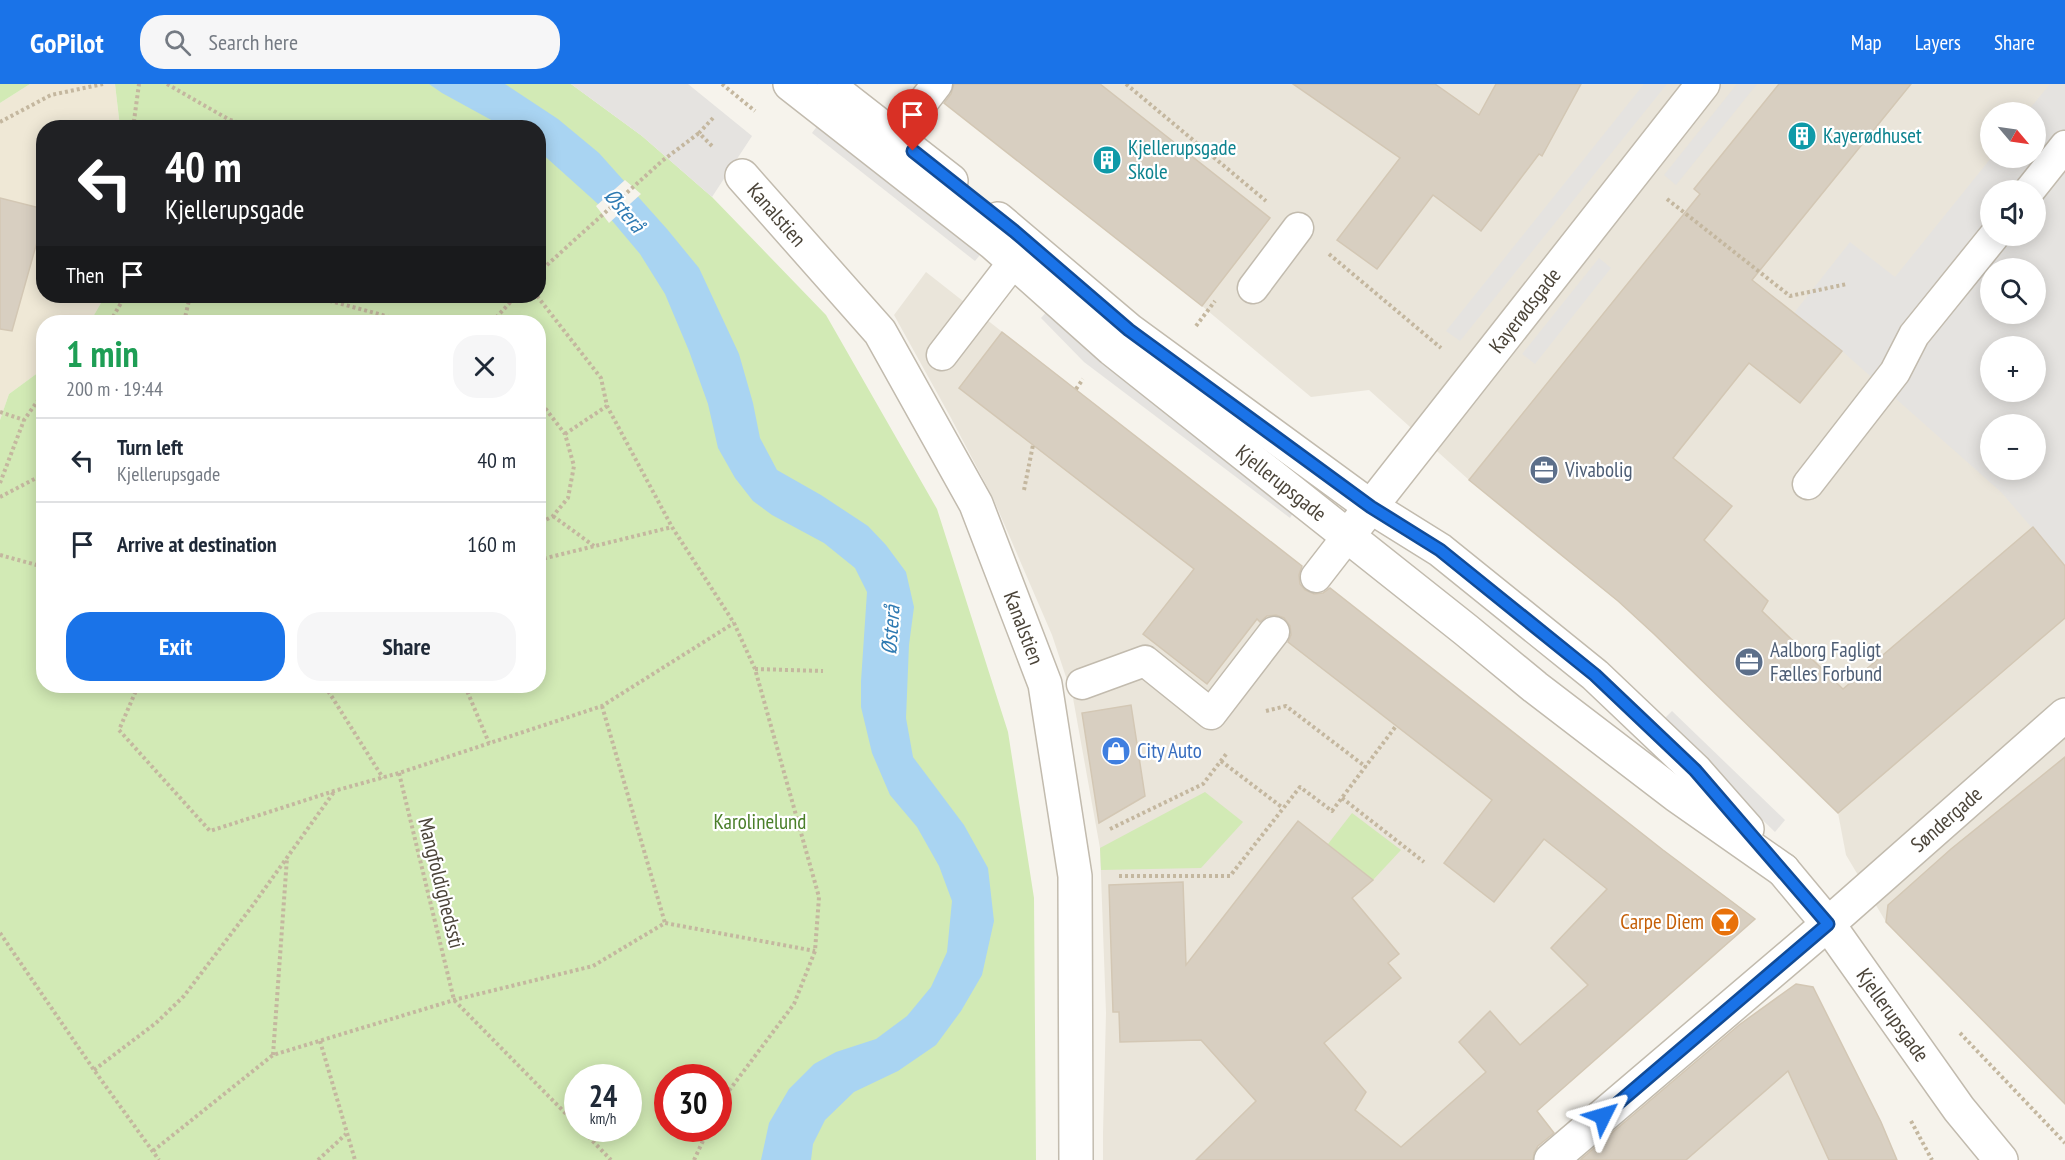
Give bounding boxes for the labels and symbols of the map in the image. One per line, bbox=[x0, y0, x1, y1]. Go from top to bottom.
pin bbox=[887, 89, 938, 151]
north arrow bbox=[1980, 102, 2046, 168]
building icon: Kayerødhuset bbox=[1786, 120, 1818, 152]
place label: Kayerødhuset bbox=[1823, 122, 1922, 149]
place label: Kjellerupsgade Skole bbox=[1128, 134, 1236, 185]
building icon: Kjellerupsgade Skole bbox=[1091, 144, 1123, 176]
street label: Kanalstien bbox=[741, 177, 812, 252]
water label: Østerå bbox=[598, 182, 653, 240]
street label: Kayerødsgade bbox=[1483, 262, 1566, 358]
street label: Kjellerupsgade bbox=[1230, 438, 1332, 527]
office icon: Vivabolig bbox=[1528, 454, 1560, 486]
place label: Vivabolig bbox=[1564, 456, 1633, 483]
street label: Kanalstien bbox=[998, 587, 1050, 668]
water label: Østerå bbox=[874, 602, 906, 656]
place label: Aalborg Fagligt Fælles Forbund bbox=[1770, 636, 1882, 687]
office icon: Aalborg Fagligt Fælles Forbund bbox=[1733, 646, 1765, 678]
shop icon: City Auto bbox=[1100, 735, 1132, 767]
place label: City Auto bbox=[1137, 737, 1202, 764]
street label: Søndergade bbox=[1905, 780, 1988, 858]
park label: Karolinelund bbox=[714, 808, 806, 835]
street label: Mangfoldighedssti bbox=[412, 815, 471, 951]
bar icon: Carpe Diem bbox=[1709, 906, 1741, 938]
place label: Carpe Diem bbox=[1620, 908, 1704, 935]
street label: Kjellerupsgade bbox=[1851, 963, 1935, 1067]
speed limit sign: 30 bbox=[654, 1064, 732, 1142]
position arrow bbox=[1571, 1084, 1635, 1148]

